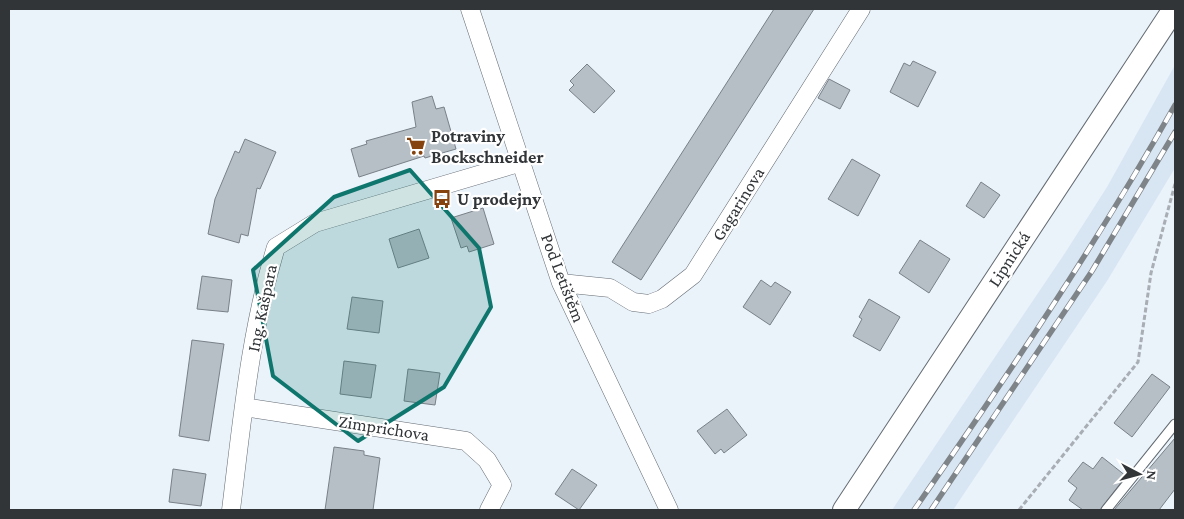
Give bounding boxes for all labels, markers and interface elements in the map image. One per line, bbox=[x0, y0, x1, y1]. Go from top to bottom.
place label: Potraviny Bockschneider bbox=[431, 126, 544, 167]
supermarket icon: Potraviny Bockschneider bbox=[405, 135, 427, 157]
street label: Gagarinova bbox=[708, 164, 768, 244]
bus stop icon: U prodejny bbox=[431, 188, 453, 210]
place label: U prodejny bbox=[457, 189, 541, 210]
street label: Lipnická bbox=[984, 228, 1034, 290]
street label: Pod Letištěm bbox=[537, 231, 589, 326]
street label: Ing. Kašpara bbox=[243, 263, 281, 353]
street label: Zimprichova bbox=[337, 411, 431, 445]
north arrow bbox=[1114, 449, 1164, 499]
text: N bbox=[1143, 470, 1160, 481]

